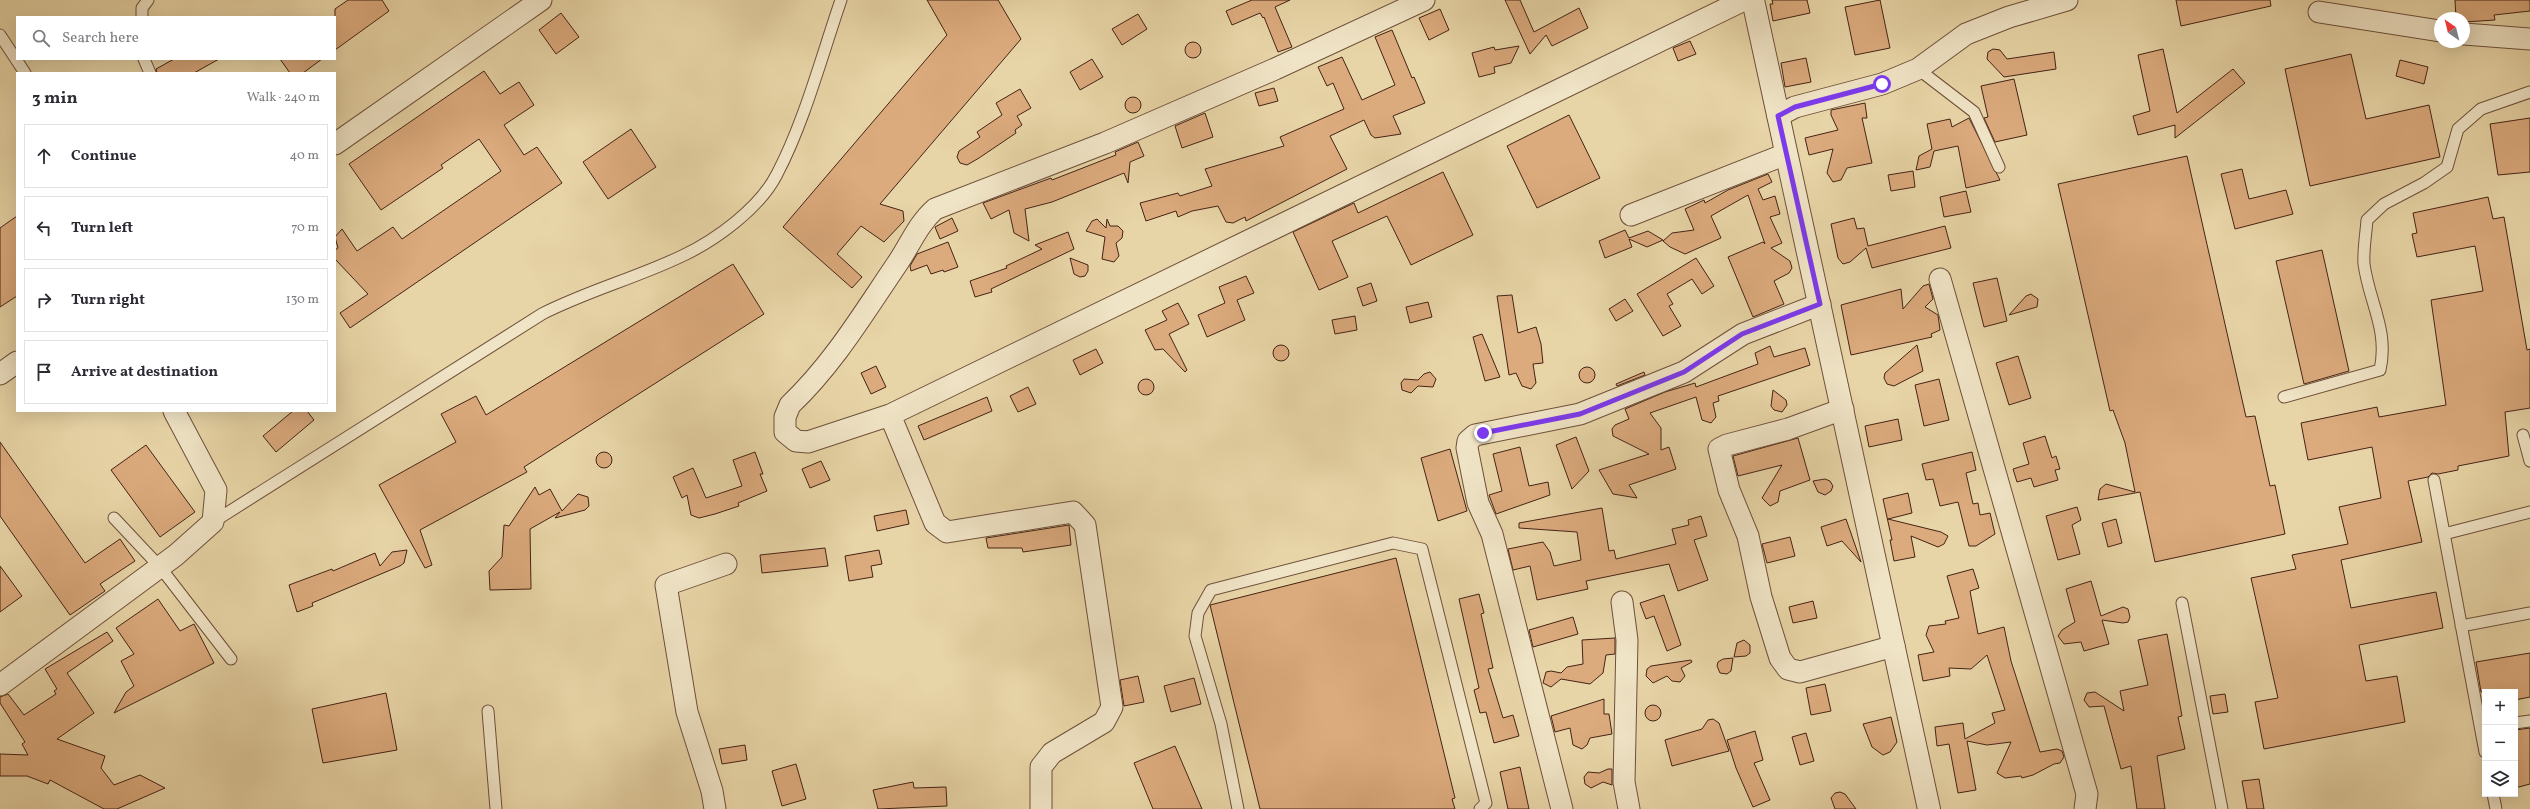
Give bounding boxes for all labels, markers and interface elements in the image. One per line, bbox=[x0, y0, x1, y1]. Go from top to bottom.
north arrow bbox=[2434, 12, 2470, 48]
search box bbox=[16, 16, 336, 60]
icon: search bbox=[30, 27, 52, 49]
text: Search here bbox=[62, 28, 139, 49]
route start bbox=[1873, 75, 1891, 93]
text: 3 min bbox=[32, 87, 78, 110]
text: Walk · 240 m bbox=[247, 89, 320, 107]
icon: ahead bbox=[33, 145, 55, 167]
text: Continue bbox=[71, 146, 136, 167]
text: 40 m bbox=[290, 147, 319, 165]
icon: left bbox=[33, 217, 55, 239]
text: Turn left bbox=[71, 218, 133, 239]
text: 70 m bbox=[291, 219, 319, 237]
icon: right bbox=[33, 289, 55, 311]
text: Turn right bbox=[71, 290, 145, 311]
text: 130 m bbox=[286, 291, 319, 309]
icon: arrive bbox=[33, 361, 55, 383]
text: Arrive at destination bbox=[71, 362, 218, 383]
route end bbox=[1474, 424, 1492, 442]
map controls bbox=[2482, 689, 2518, 797]
button: + bbox=[2482, 689, 2518, 725]
button: − bbox=[2482, 725, 2518, 761]
button: layers bbox=[2482, 761, 2518, 797]

